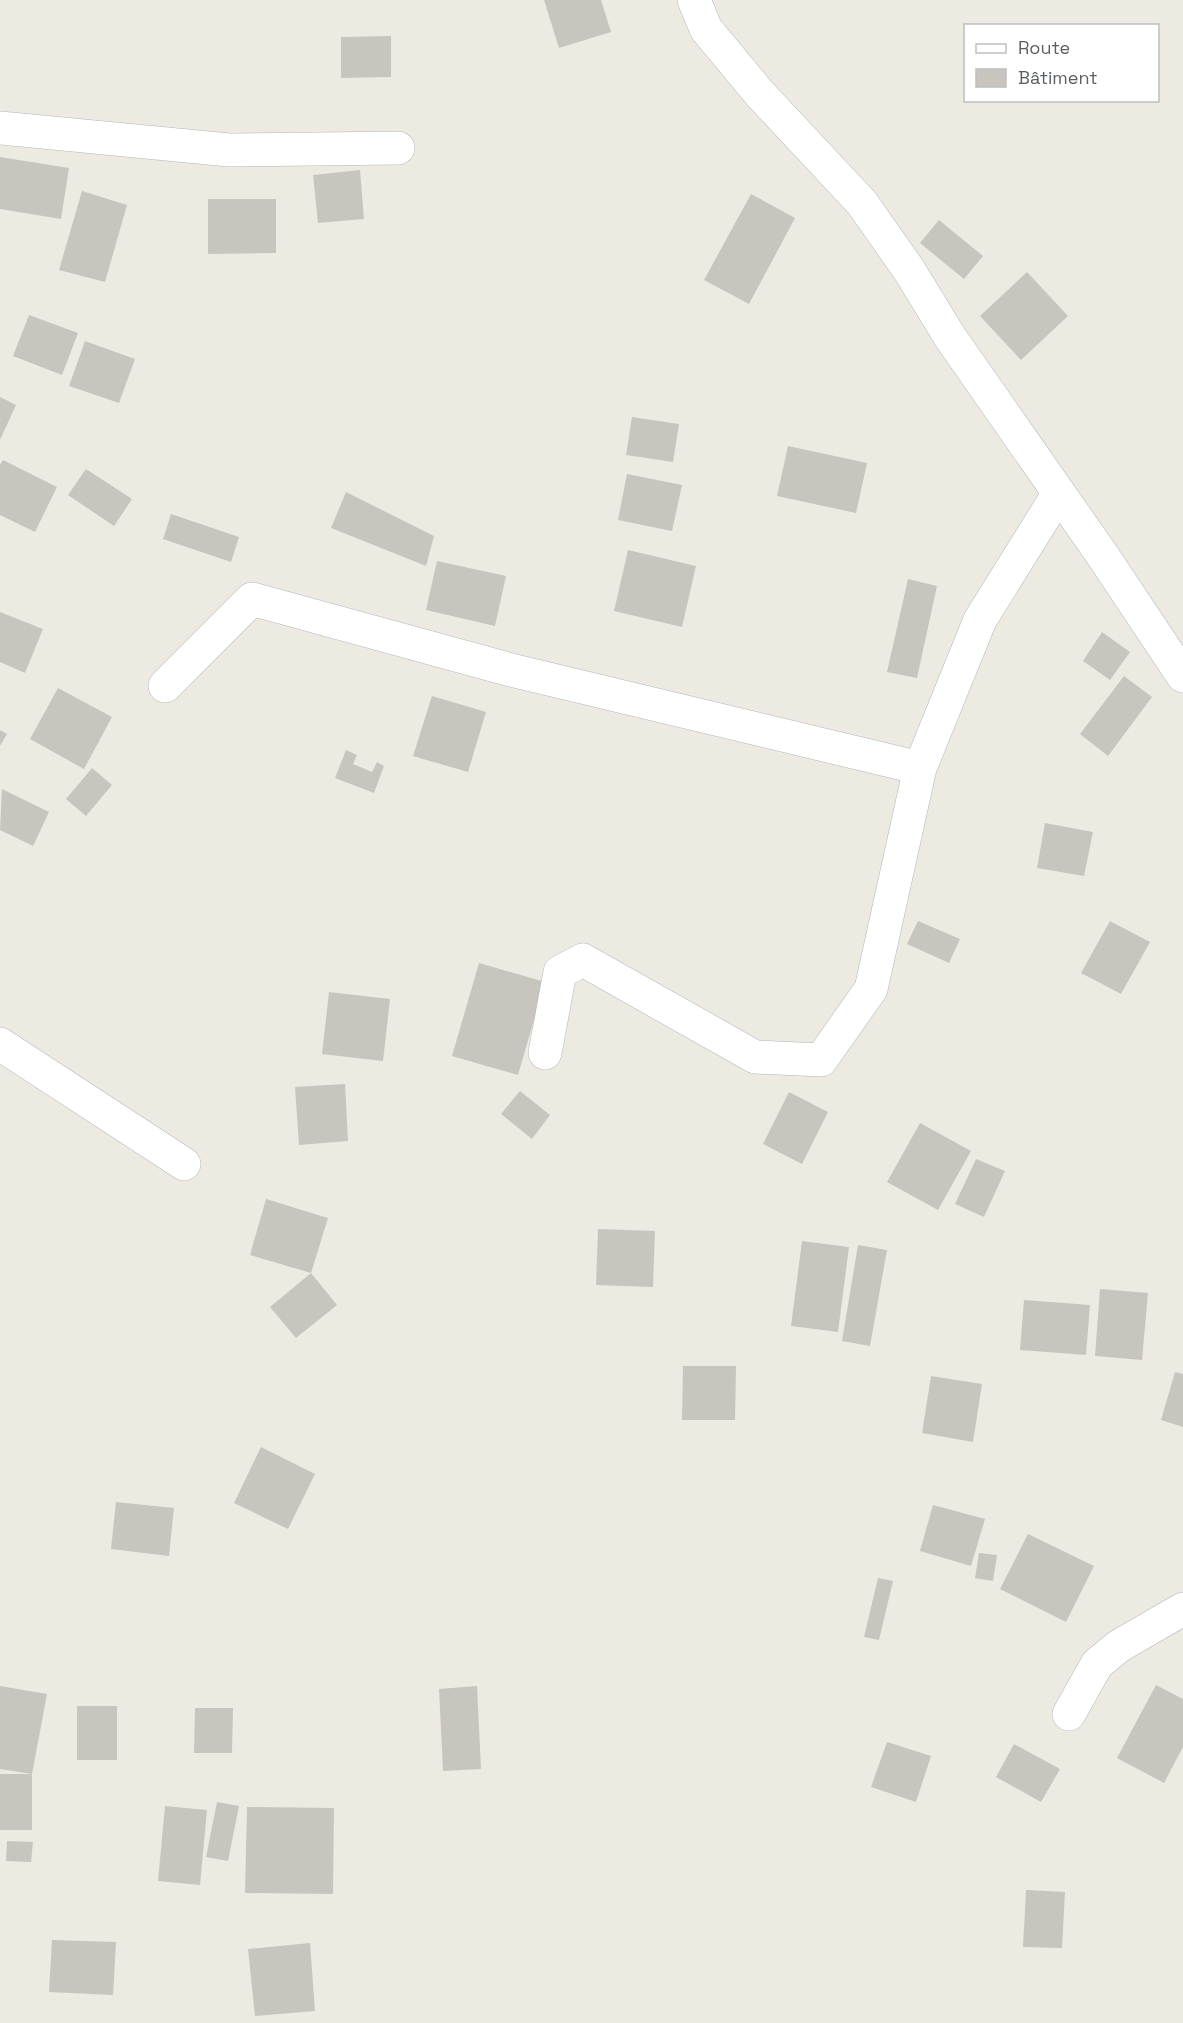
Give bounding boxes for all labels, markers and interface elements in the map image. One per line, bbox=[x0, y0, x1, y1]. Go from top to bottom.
legend bbox=[964, 24, 1159, 102]
text: Route bbox=[1018, 36, 1070, 59]
text: Bâtiment bbox=[1018, 66, 1098, 89]

